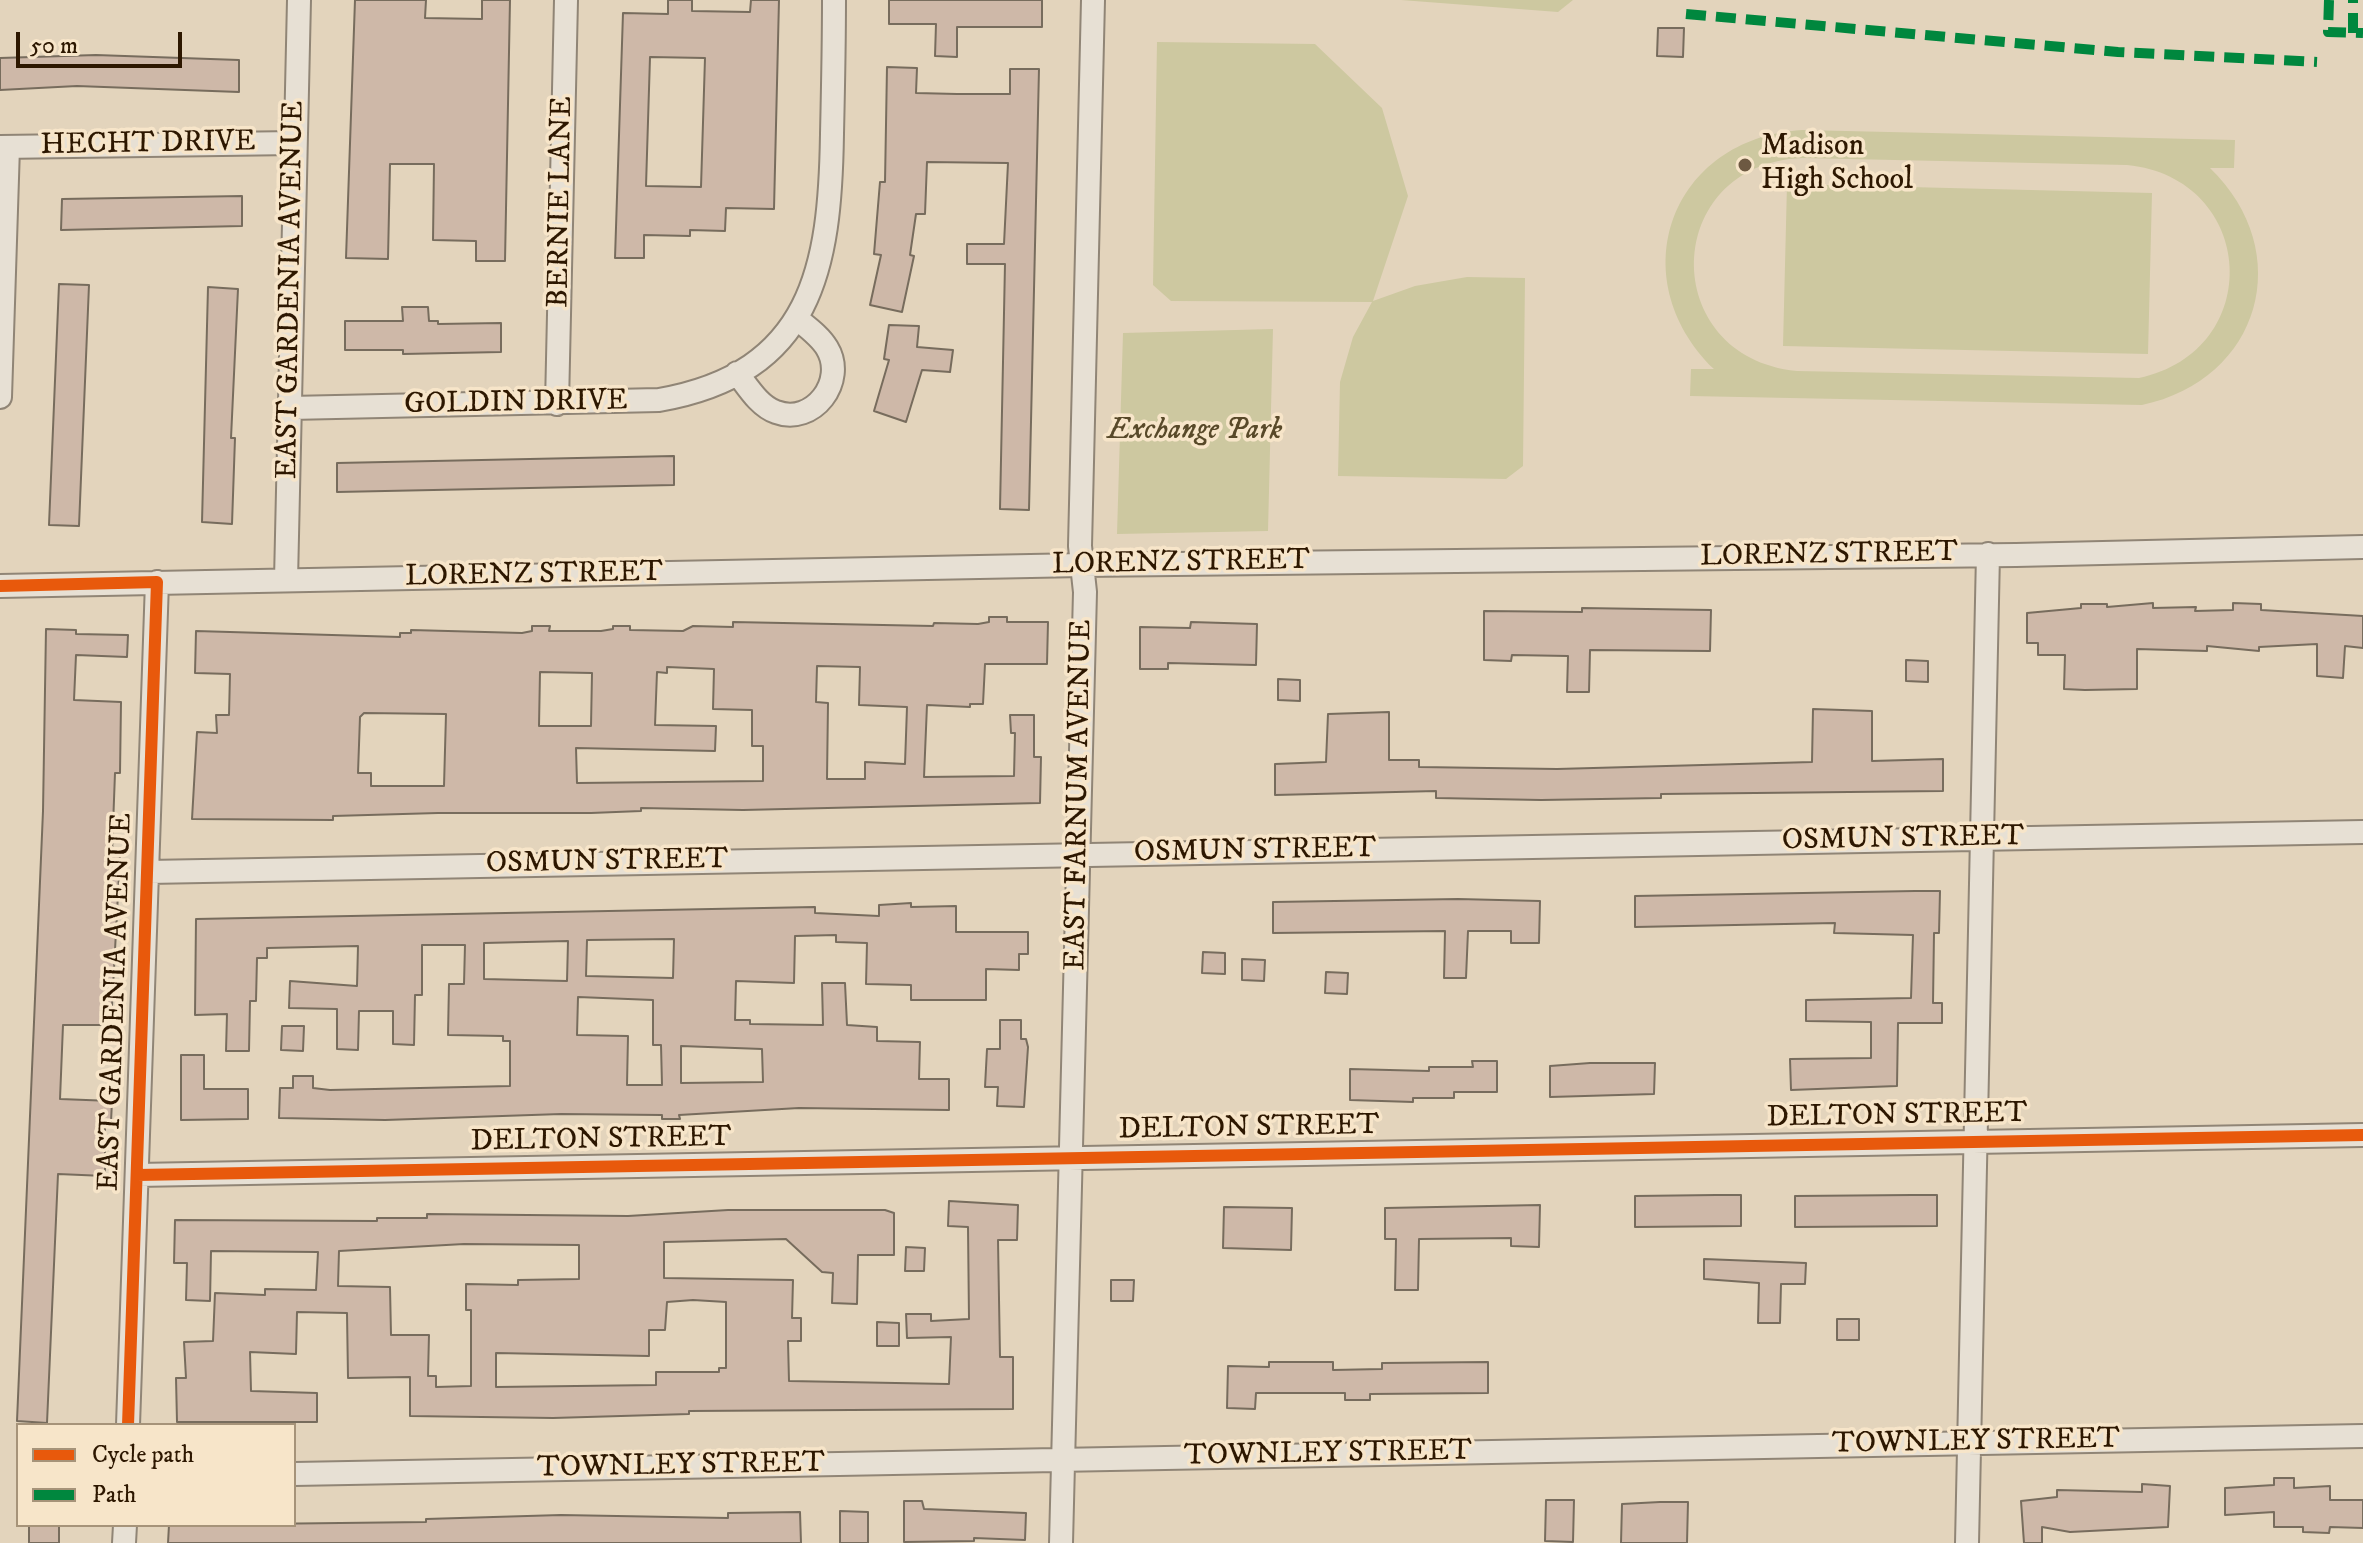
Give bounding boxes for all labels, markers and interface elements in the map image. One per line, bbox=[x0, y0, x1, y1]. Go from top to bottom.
scale bar bbox=[20, 16, 186, 66]
text: 50 m bbox=[30, 31, 78, 61]
street label: BERNIE LANE bbox=[542, 96, 582, 308]
street label: EAST GARDENIA AVENUE bbox=[271, 100, 313, 480]
street label: HECHT DRIVE bbox=[40, 125, 256, 165]
place label: Madison High School bbox=[1761, 130, 1913, 200]
marker: Madison High School bbox=[1736, 156, 1754, 174]
street label: GOLDIN DRIVE bbox=[404, 384, 628, 424]
park label: Exchange Park bbox=[1108, 414, 1282, 450]
street label: LORENZ STREET bbox=[1700, 536, 1958, 576]
street label: LORENZ STREET bbox=[1052, 544, 1310, 584]
street label: LORENZ STREET bbox=[405, 556, 663, 596]
street label: EAST FARNUM AVENUE bbox=[1059, 619, 1101, 971]
street label: EAST GARDENIA AVENUE bbox=[92, 812, 142, 1192]
street label: OSMUN STREET bbox=[1782, 820, 2024, 860]
street label: OSMUN STREET bbox=[1134, 832, 1376, 872]
street label: OSMUN STREET bbox=[486, 843, 728, 883]
street label: DELTON STREET bbox=[1766, 1097, 2028, 1137]
street label: DELTON STREET bbox=[1118, 1109, 1380, 1149]
street label: DELTON STREET bbox=[470, 1121, 732, 1161]
street label: TOWNLEY STREET bbox=[1832, 1422, 2120, 1464]
legend bbox=[16, 1423, 296, 1527]
street label: TOWNLEY STREET bbox=[1184, 1434, 1472, 1476]
text: Cycle path bbox=[92, 1440, 194, 1470]
street label: TOWNLEY STREET bbox=[537, 1446, 825, 1488]
text: Path bbox=[92, 1480, 136, 1510]

